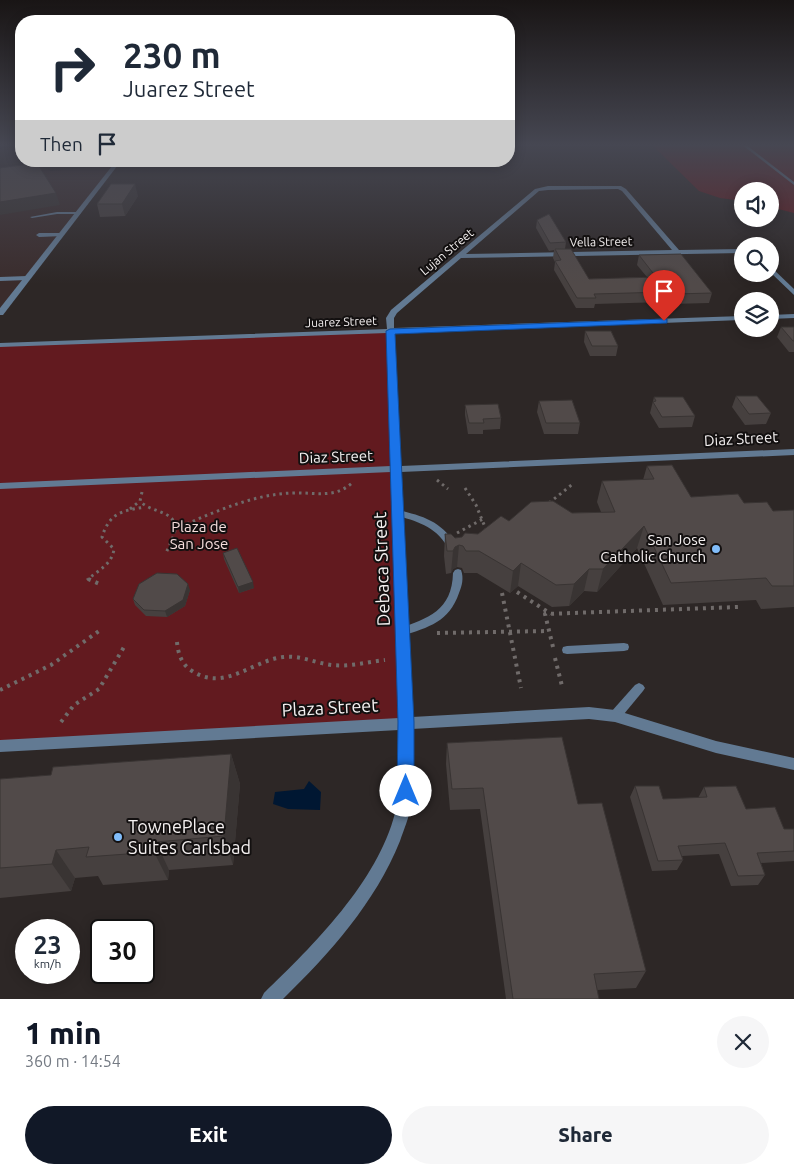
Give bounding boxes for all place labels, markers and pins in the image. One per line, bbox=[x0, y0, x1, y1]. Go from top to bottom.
pin bbox=[643, 270, 685, 321]
place label: San Jose Catholic Church bbox=[600, 531, 706, 565]
marker: San Jose Catholic Church bbox=[710, 543, 722, 555]
place label: TownePlace Suites Carlsbad bbox=[128, 816, 251, 857]
marker: TownePlace Suites Carlsbad bbox=[112, 831, 124, 843]

